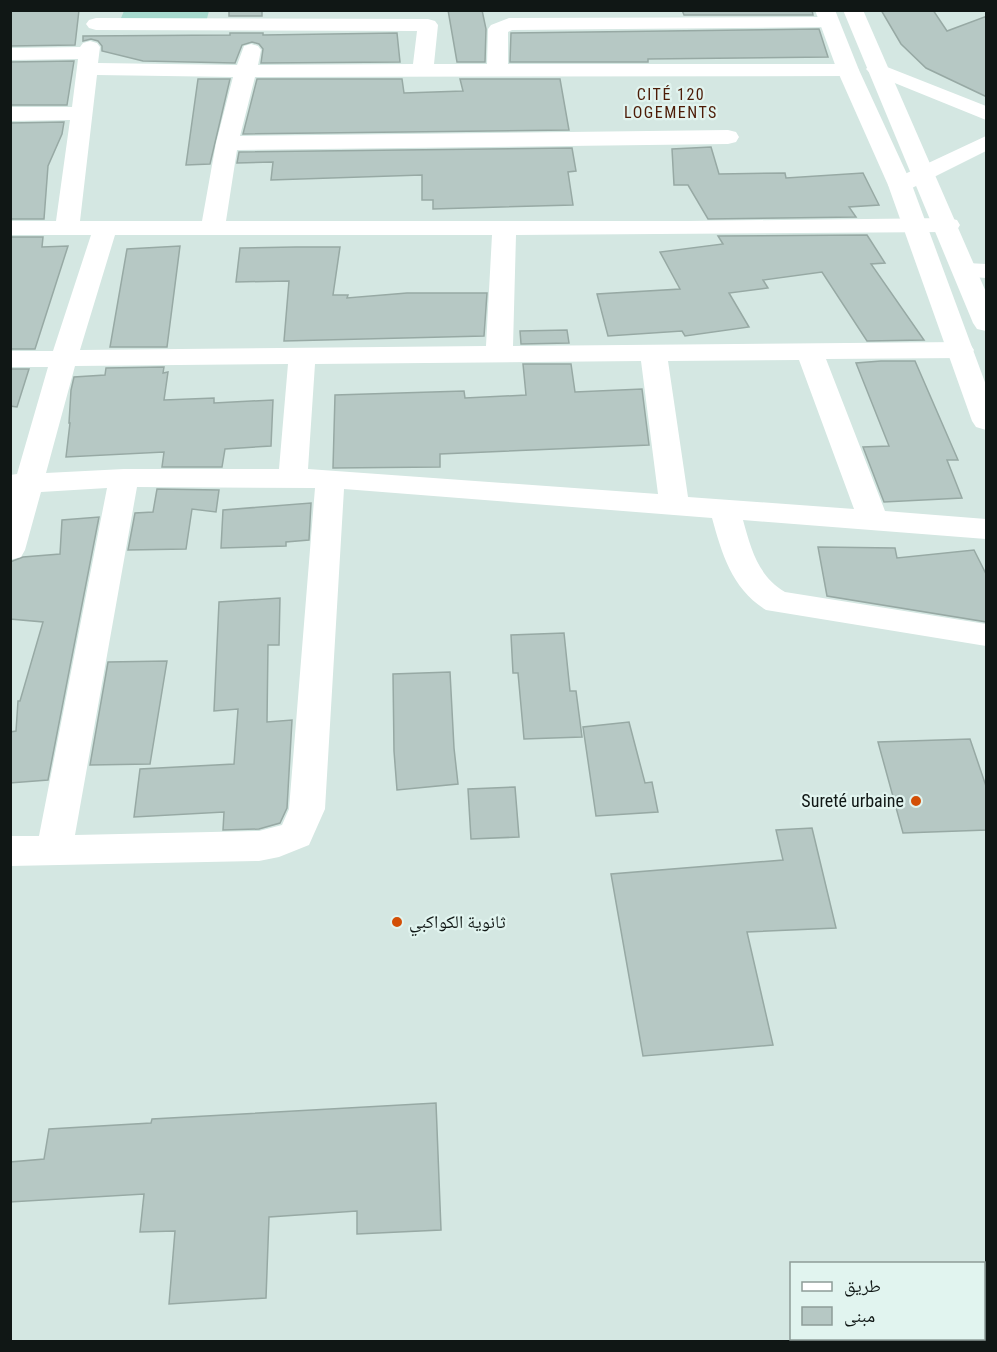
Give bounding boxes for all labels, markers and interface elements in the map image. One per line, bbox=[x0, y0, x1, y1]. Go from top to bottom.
district label: CITÉ 120 LOGEMENTS bbox=[624, 85, 718, 122]
place label: Sureté urbaine bbox=[801, 790, 904, 811]
marker: Sureté urbaine bbox=[909, 794, 923, 808]
place label: ثانوية الكواكبي bbox=[409, 911, 506, 937]
marker: ثانوية الكواكبي bbox=[390, 915, 404, 929]
legend bbox=[790, 1262, 985, 1340]
text: طريق bbox=[844, 1275, 881, 1297]
text: مبنى bbox=[844, 1305, 875, 1327]

